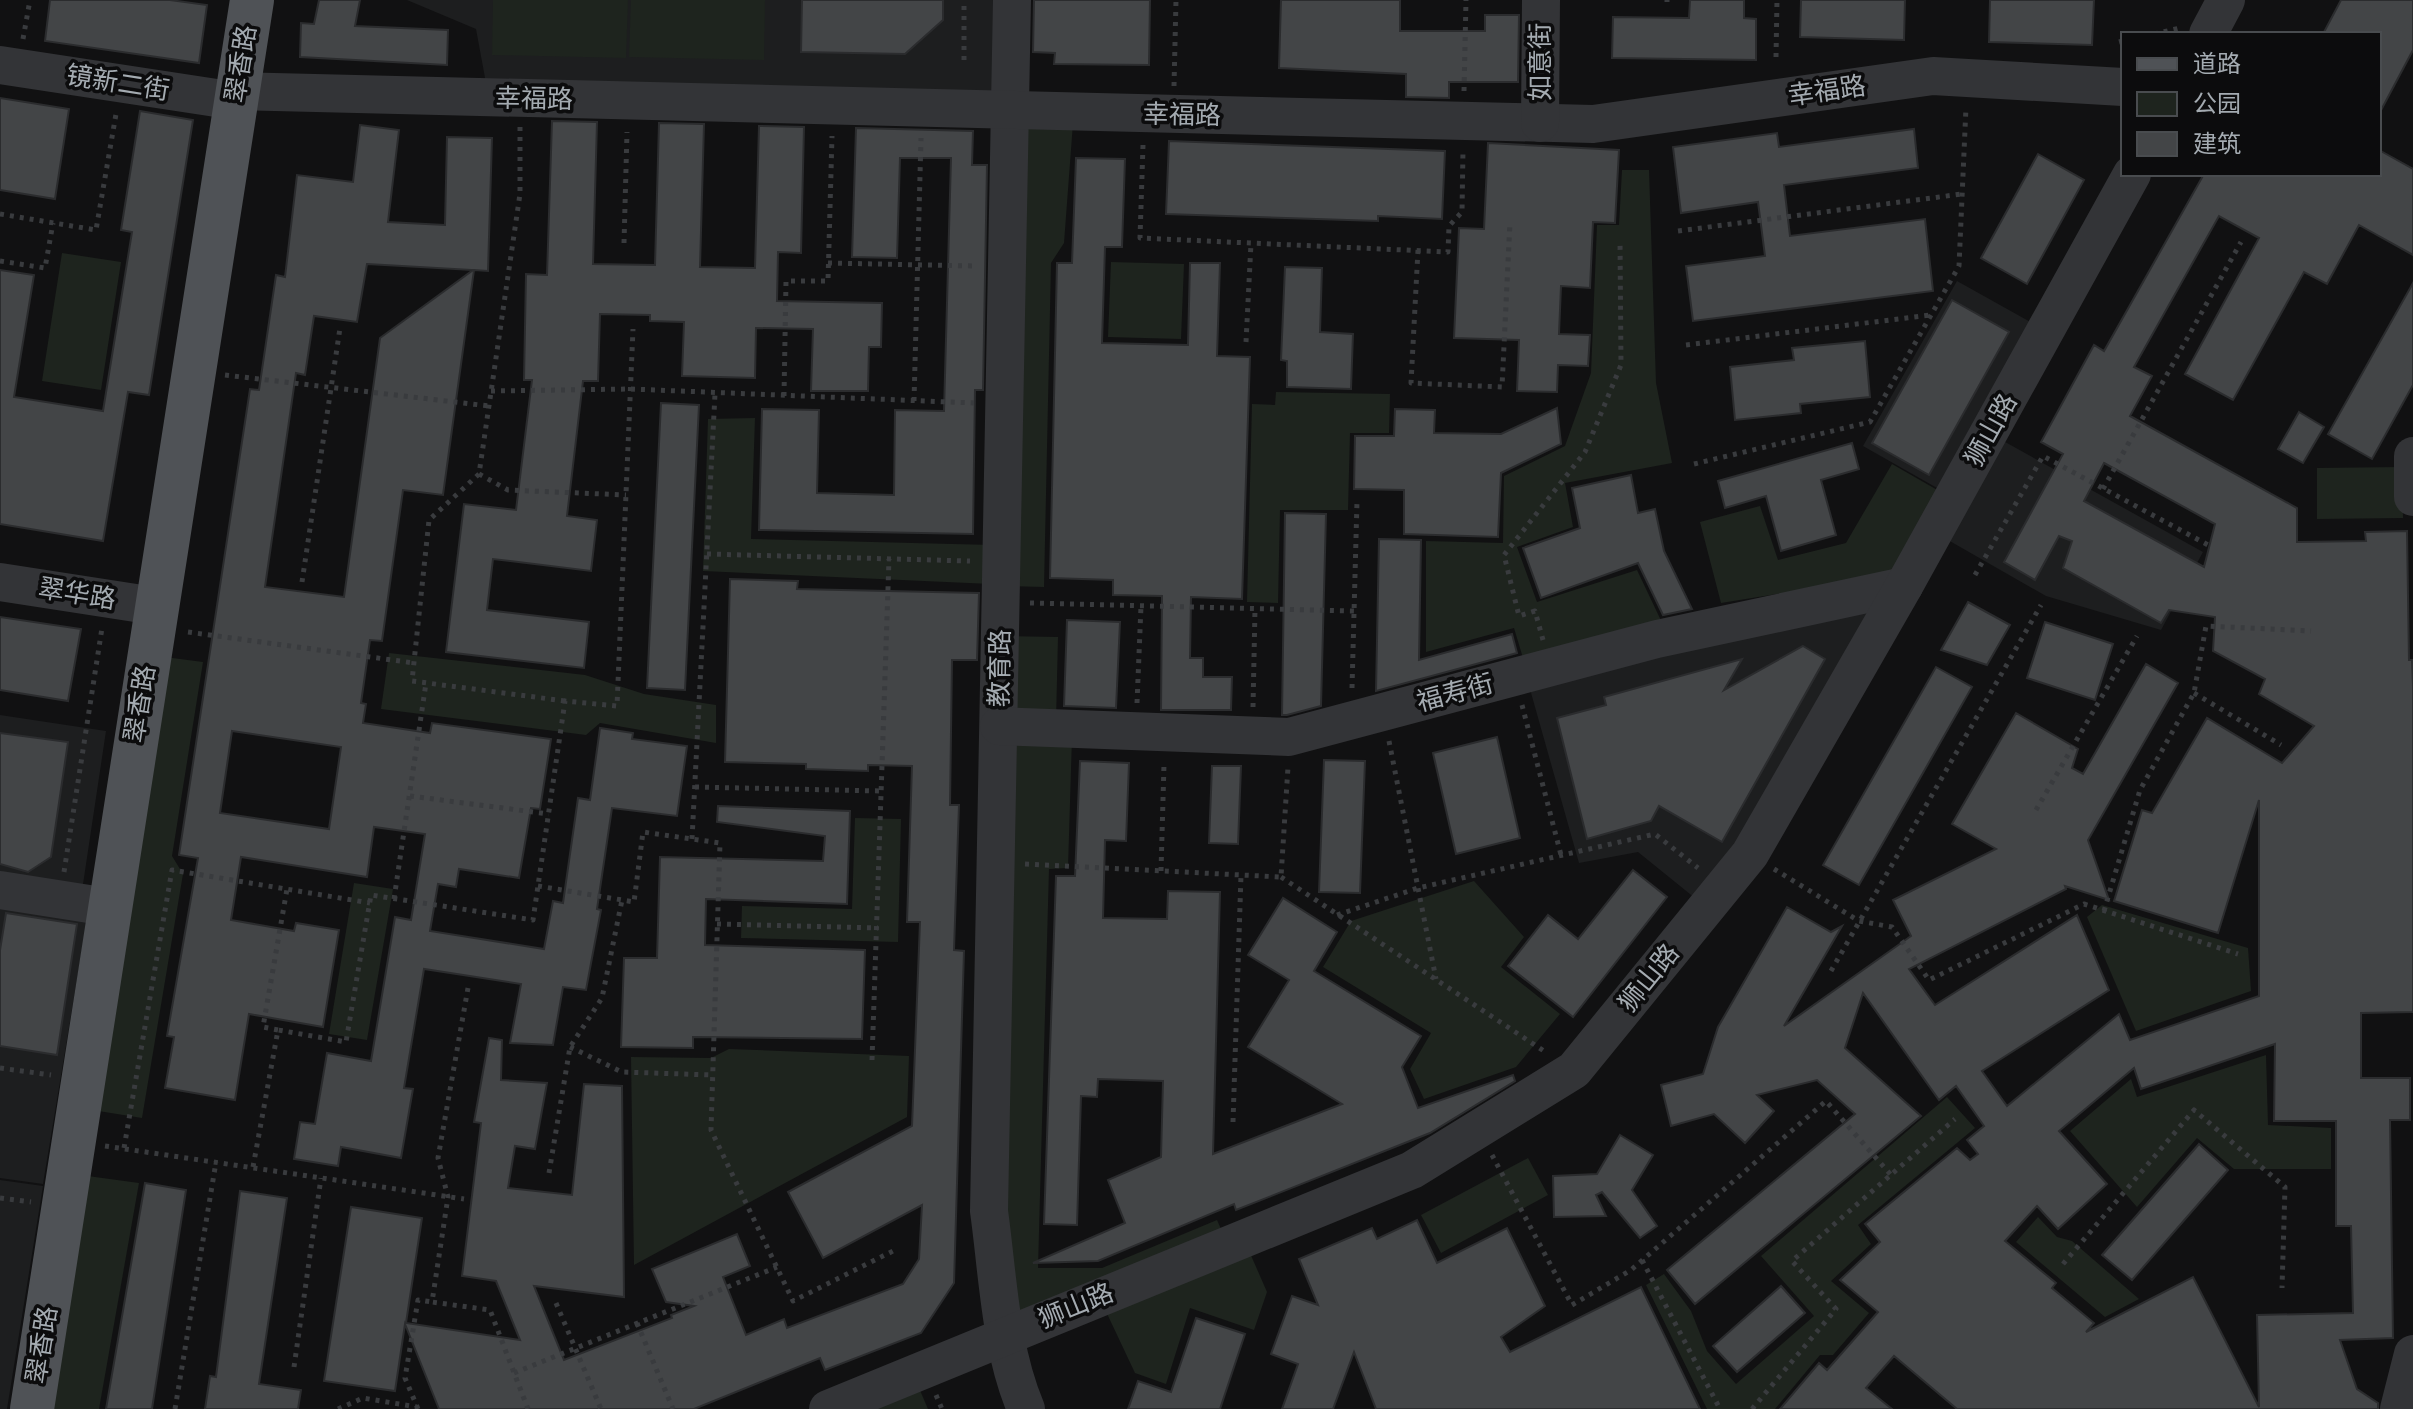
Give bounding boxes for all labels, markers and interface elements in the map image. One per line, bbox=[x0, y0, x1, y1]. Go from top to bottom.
street label: 翠香路 bbox=[220, 23, 262, 105]
street label: 如意街 bbox=[1525, 23, 1556, 101]
legend bbox=[2121, 32, 2381, 176]
text: 道路 bbox=[2193, 50, 2241, 79]
street label: 镜新二街 bbox=[64, 60, 172, 106]
street label: 幸福路 bbox=[1786, 70, 1868, 112]
street label: 幸福路 bbox=[495, 83, 573, 115]
text: 公园 bbox=[2193, 90, 2241, 119]
street label: 幸福路 bbox=[1143, 99, 1221, 131]
text: 建筑 bbox=[2193, 130, 2241, 159]
street label: 狮山路 bbox=[1959, 388, 2023, 472]
street label: 翠华路 bbox=[36, 573, 118, 615]
street label: 教育路 bbox=[984, 629, 1016, 707]
street label: 翠香路 bbox=[119, 663, 161, 745]
street label: 福寿街 bbox=[1413, 668, 1497, 718]
street label: 狮山路 bbox=[1612, 938, 1686, 1018]
street label: 狮山路 bbox=[1034, 1277, 1118, 1335]
street label: 翠香路 bbox=[21, 1304, 63, 1386]

